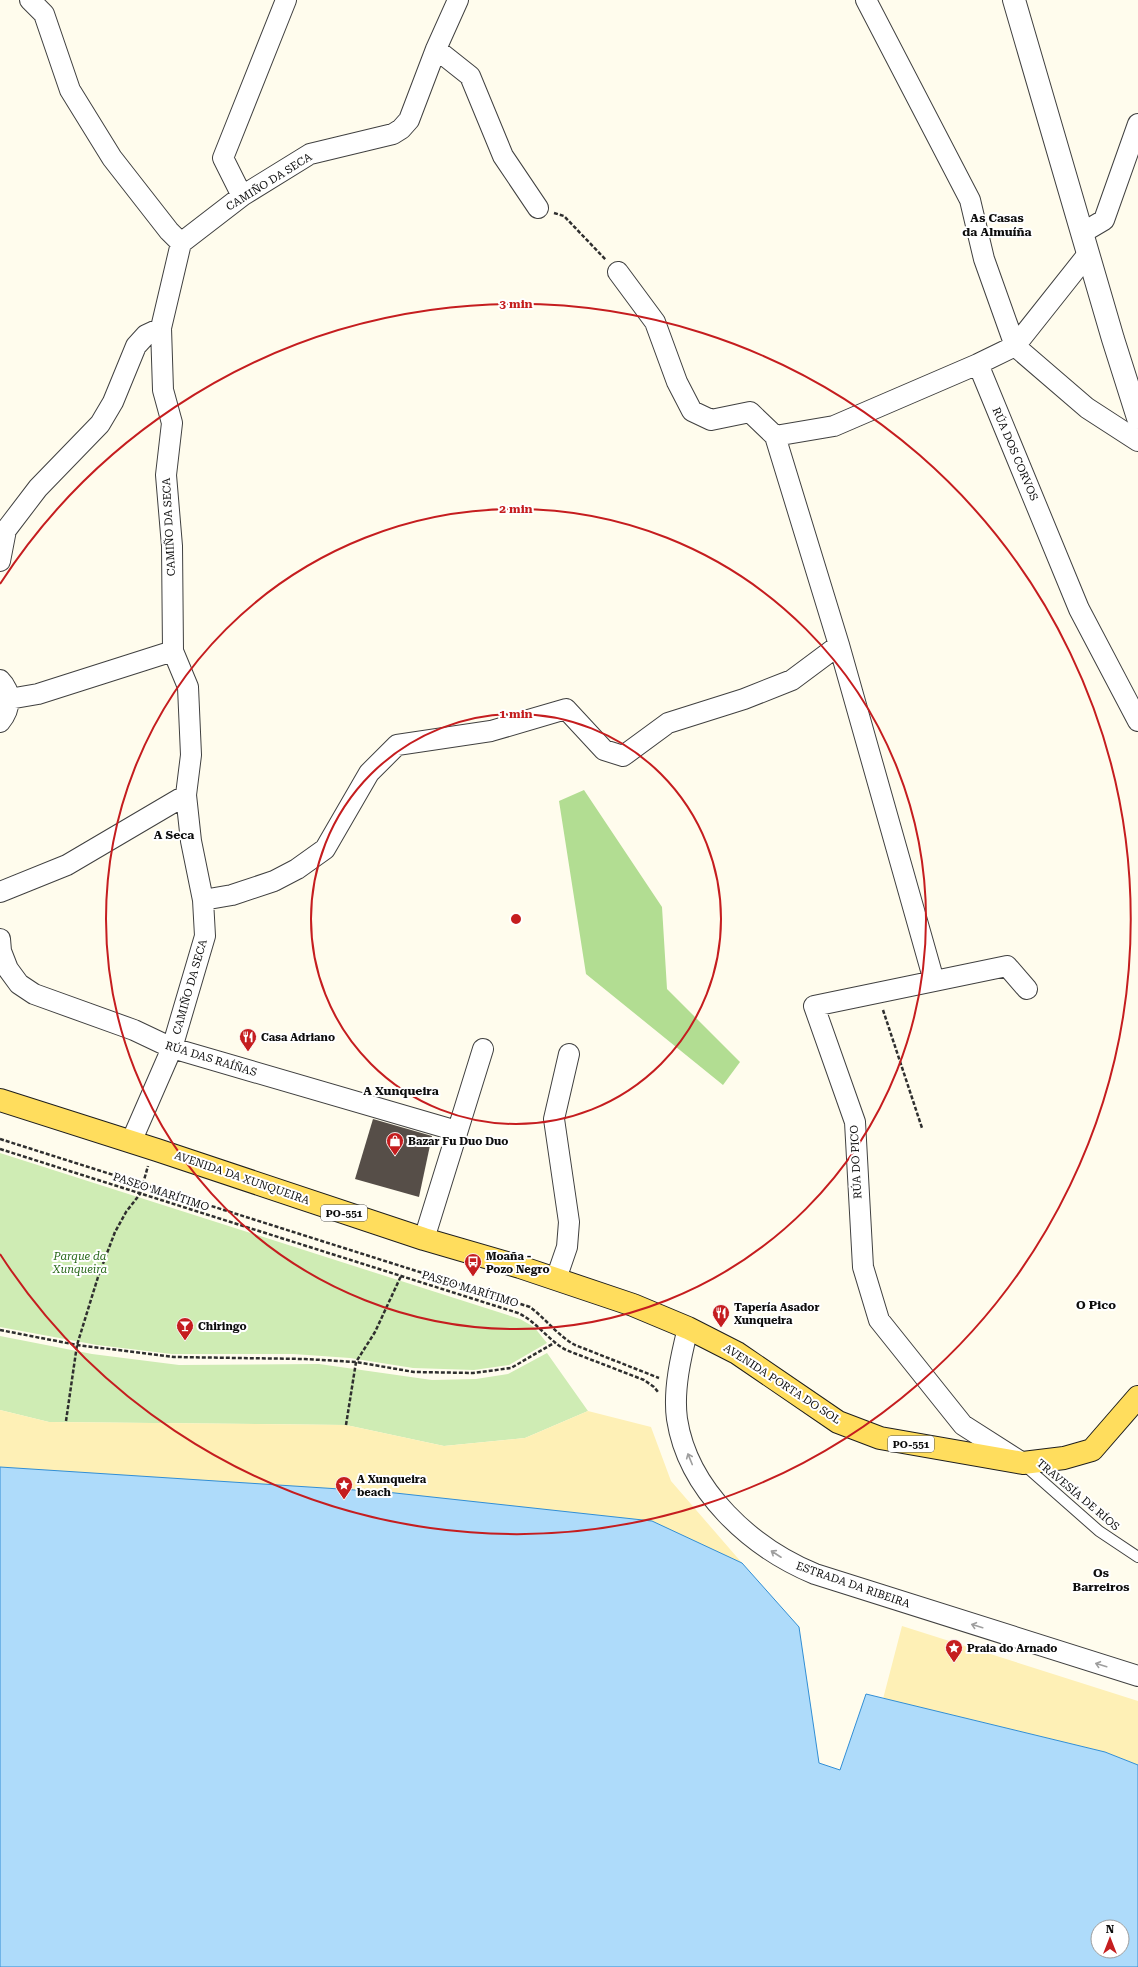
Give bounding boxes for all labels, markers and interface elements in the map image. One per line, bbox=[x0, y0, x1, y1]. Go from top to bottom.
street label: CAMIÑO DA SECA bbox=[224, 150, 315, 214]
district label: As Casas da Almuíña bbox=[962, 211, 1032, 239]
text: 3 min bbox=[499, 297, 533, 311]
street label: RÚA DOS CORVOS bbox=[989, 405, 1042, 503]
street label: CAMIÑO DA SECA bbox=[160, 477, 178, 577]
text: 2 min bbox=[499, 502, 533, 516]
text: 1 min bbox=[499, 707, 533, 721]
district label: A Seca bbox=[154, 828, 194, 842]
centre of rings bbox=[509, 912, 523, 926]
street label: CAMIÑO DA SECA bbox=[170, 938, 210, 1036]
restaurant icon: Casa Adriano bbox=[238, 1027, 258, 1052]
place label: Casa Adriano bbox=[261, 1031, 335, 1044]
street label: RÚA DAS RAÍÑAS bbox=[164, 1038, 259, 1079]
district label: A Xunqueira bbox=[363, 1084, 439, 1098]
street label: RÚA DO PICO bbox=[847, 1124, 864, 1199]
shop icon: Bazar Fu Duo Duo bbox=[385, 1131, 405, 1156]
place label: Bazar Fu Duo Duo bbox=[408, 1135, 508, 1148]
street label: AVENIDA DA XUNQUEIRA bbox=[173, 1149, 312, 1207]
street label: PASEO MARÍTIMO bbox=[111, 1169, 211, 1214]
road number: PO-551 bbox=[321, 1205, 367, 1221]
park label: Parque da Xunqueira bbox=[52, 1250, 108, 1276]
place label: Moaña - Pozo Negro bbox=[486, 1250, 550, 1276]
bus stop icon: Moaña - Pozo Negro bbox=[463, 1252, 483, 1277]
street label: PASEO MARÍTIMO bbox=[420, 1267, 520, 1310]
district label: O Pico bbox=[1076, 1298, 1116, 1312]
place label: Tapería Asador Xunqueira bbox=[734, 1301, 819, 1327]
restaurant icon: Tapería Asador Xunqueira bbox=[711, 1303, 731, 1328]
bar icon: Chiringo bbox=[175, 1316, 195, 1341]
place label: Chiringo bbox=[198, 1320, 247, 1333]
street label: AVENIDA PORTA DO SOL bbox=[721, 1341, 843, 1427]
road number: PO-551 bbox=[888, 1436, 934, 1452]
one-way arrow bbox=[686, 1453, 694, 1465]
street label: TRAVESÍA DE RÍOS bbox=[1034, 1456, 1123, 1534]
place label: A Xunqueira beach bbox=[357, 1473, 427, 1499]
place icon: A Xunqueira beach bbox=[334, 1475, 354, 1500]
one-way arrow bbox=[771, 1550, 782, 1558]
street label: ESTRADA DA RIBEIRA bbox=[794, 1559, 912, 1611]
district label: Os Barreiros bbox=[1073, 1566, 1129, 1594]
one-way arrow bbox=[970, 1622, 983, 1629]
place icon: Praia do Arnado bbox=[944, 1638, 964, 1663]
place label: Praia do Arnado bbox=[967, 1642, 1057, 1655]
one-way arrow bbox=[1095, 1660, 1107, 1668]
north arrow bbox=[1090, 1919, 1130, 1959]
text: N bbox=[1106, 1923, 1115, 1936]

